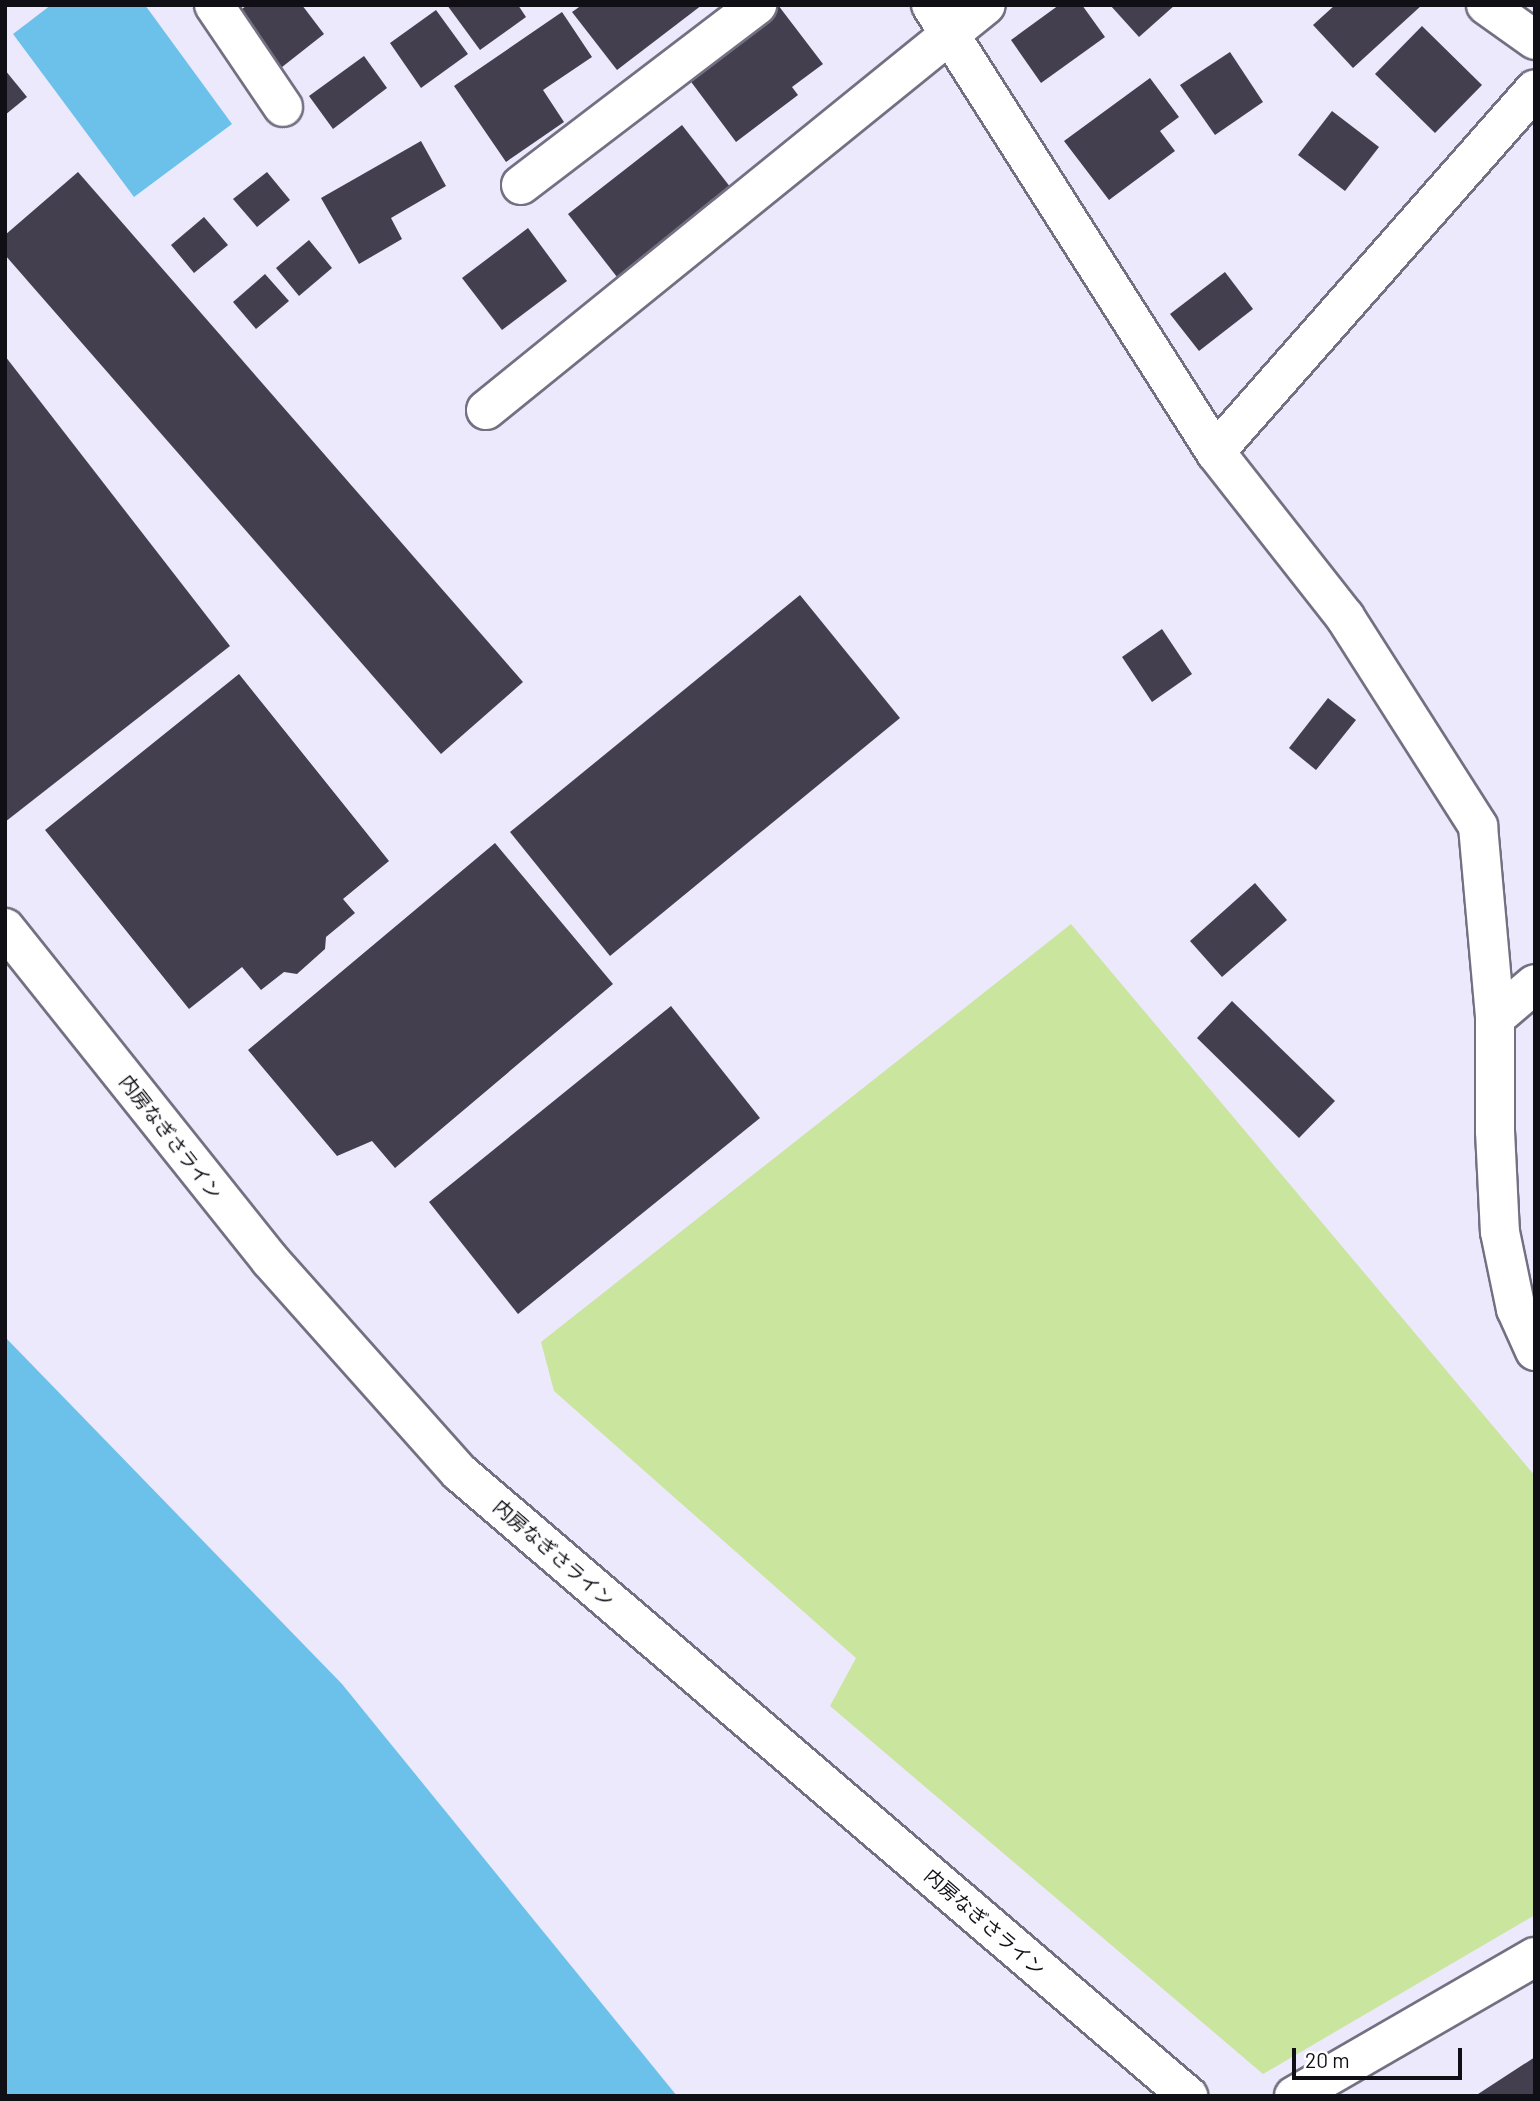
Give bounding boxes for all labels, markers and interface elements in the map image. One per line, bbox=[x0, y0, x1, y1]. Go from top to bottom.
street label: 内房なぎさライン bbox=[115, 1070, 227, 1204]
street label: 内房なぎさライン bbox=[489, 1495, 619, 1611]
street label: 内房なぎさライン bbox=[920, 1864, 1050, 1980]
scale bar bbox=[1295, 2035, 1465, 2078]
text: 20 m bbox=[1305, 2047, 1350, 2072]

